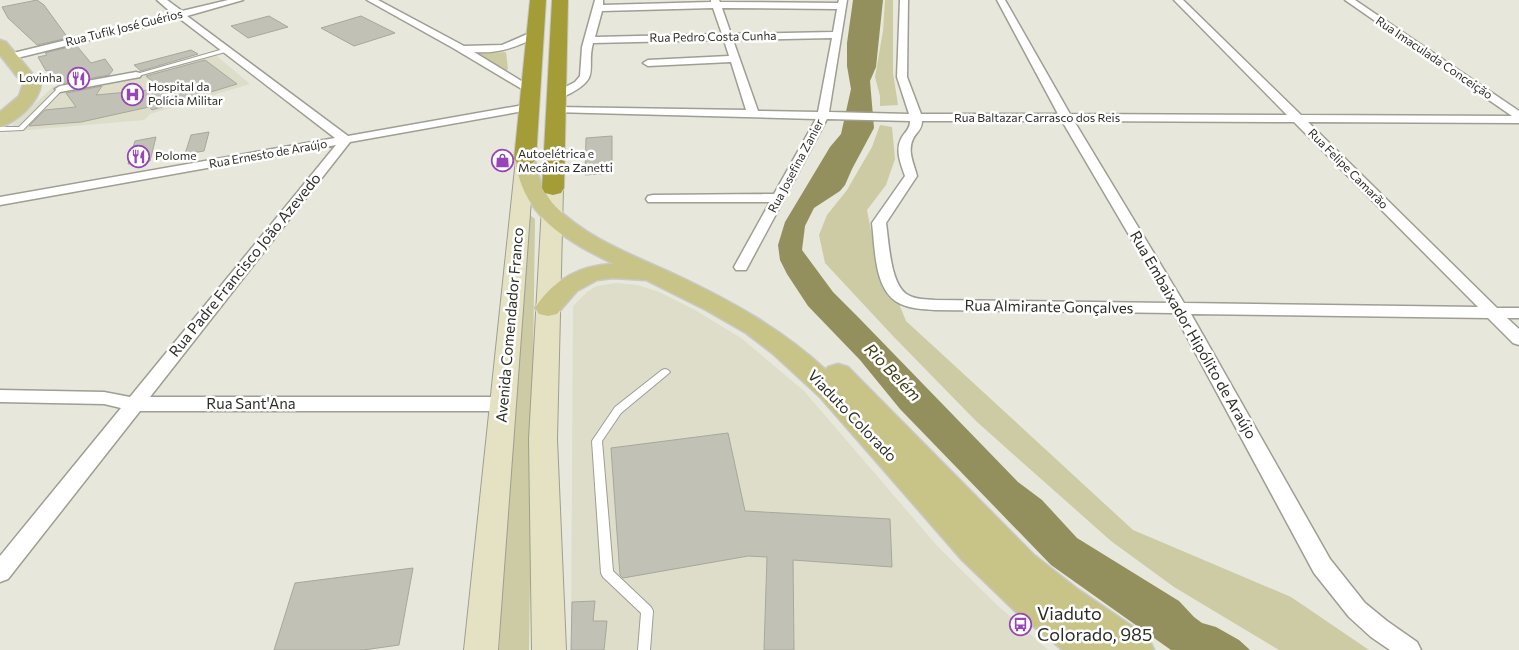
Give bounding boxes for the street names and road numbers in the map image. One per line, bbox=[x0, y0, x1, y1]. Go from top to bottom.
street label: Rua Tufik José Guérios bbox=[64, 6, 184, 49]
street label: Rua Imaculada Conceição bbox=[1374, 13, 1496, 101]
street label: Rua Pedro Costa Cunha bbox=[649, 28, 777, 44]
street label: Rua Baltazar Carrasco dos Reis bbox=[954, 110, 1120, 124]
street label: Rua Josefina Zanier bbox=[764, 116, 827, 215]
street label: Rua Felipe Camarão bbox=[1306, 125, 1392, 211]
street label: Rua Ernesto de Araújo bbox=[208, 136, 328, 170]
street label: Rua Padre Francisco João Azevedo bbox=[165, 169, 324, 360]
street label: Avenida Comendador Franco bbox=[492, 227, 527, 423]
street label: Rua Embaixador Hipólito de Araújo bbox=[1127, 227, 1261, 442]
street label: Rua Almirante Gonçalves bbox=[964, 296, 1134, 316]
street label: Viaduto Colorado bbox=[804, 366, 901, 465]
street label: Rua Sant'Ana bbox=[206, 394, 296, 412]

